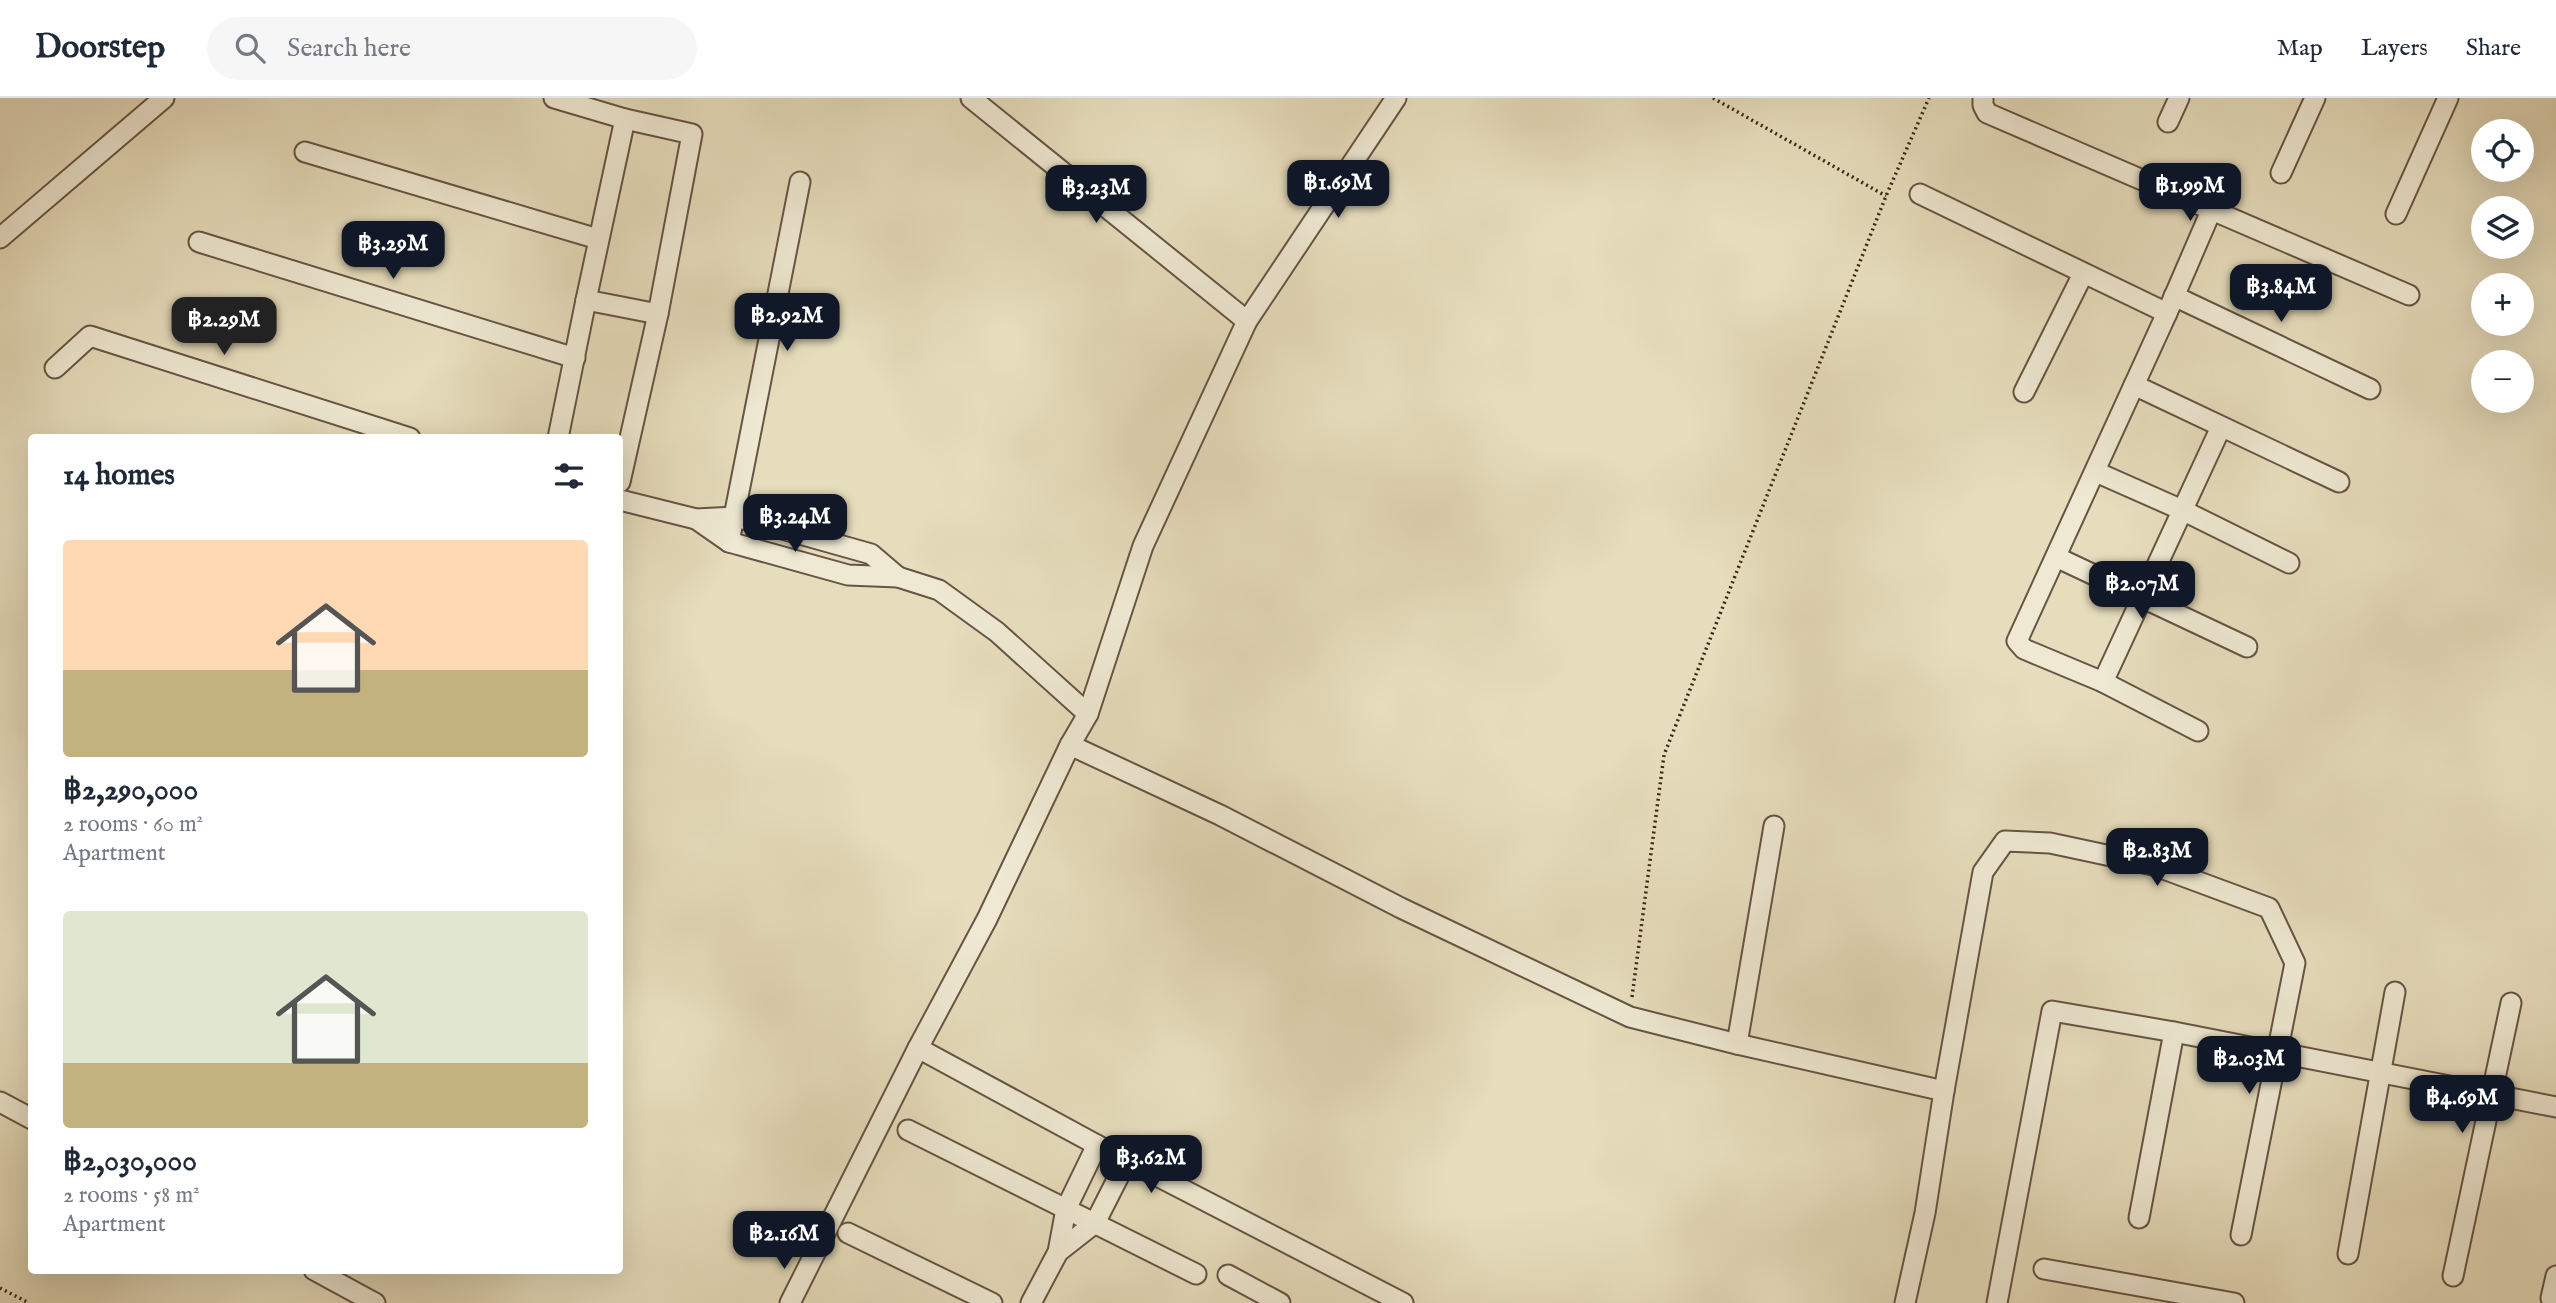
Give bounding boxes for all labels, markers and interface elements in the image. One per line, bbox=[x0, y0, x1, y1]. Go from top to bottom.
search box bbox=[207, 17, 697, 80]
text: Doorstep bbox=[35, 27, 165, 69]
icon: search bbox=[231, 29, 269, 67]
text: Search here bbox=[287, 32, 411, 65]
text: Map bbox=[2277, 33, 2323, 64]
text: Layers bbox=[2361, 33, 2428, 64]
text: Share bbox=[2466, 33, 2521, 64]
map controls bbox=[2471, 119, 2534, 413]
button: locate bbox=[2471, 119, 2534, 182]
pin: ฿1.69M bbox=[1281, 160, 1395, 220]
pin: ฿1.99M bbox=[2133, 164, 2247, 223]
pin: ฿3.23M bbox=[1039, 166, 1153, 225]
text: ฿1.69M bbox=[1303, 168, 1373, 197]
text: ฿1.99M bbox=[2155, 171, 2225, 200]
text: ฿3.23M bbox=[1061, 173, 1131, 202]
button: layers bbox=[2471, 196, 2534, 259]
pin: ฿3.29M bbox=[336, 222, 450, 281]
text: ฿3.29M bbox=[358, 229, 428, 258]
pin: ฿3.84M bbox=[2224, 264, 2338, 324]
text: ฿3.84M bbox=[2246, 272, 2316, 301]
button: + bbox=[2471, 273, 2534, 336]
pin: ฿2.92M bbox=[730, 294, 844, 353]
pin: ฿2.29M bbox=[167, 298, 281, 357]
text: ฿2.92M bbox=[751, 301, 823, 330]
text: ฿2.29M bbox=[188, 305, 260, 334]
button: − bbox=[2471, 350, 2534, 413]
text: 14 homes bbox=[63, 457, 175, 495]
icon: filters bbox=[550, 457, 588, 495]
pin: ฿3.24M bbox=[738, 494, 852, 554]
text: ฿3.24M bbox=[759, 502, 831, 531]
pin: ฿2.07M bbox=[2085, 561, 2199, 621]
text: ฿2.07M bbox=[2105, 569, 2179, 598]
icon: home bbox=[263, 585, 389, 711]
text: ฿2,290,000 bbox=[63, 772, 198, 810]
text: 2 rooms · 60 m² bbox=[63, 810, 203, 839]
pin: ฿2.83M bbox=[2100, 828, 2214, 888]
text: ฿2.83M bbox=[2122, 836, 2192, 865]
text: Apartment bbox=[63, 839, 166, 868]
icon: home bbox=[263, 956, 389, 1082]
pin: ฿2.03M bbox=[2192, 1037, 2306, 1096]
text: ฿2.03M bbox=[2213, 1044, 2285, 1073]
pin: ฿4.69M bbox=[2405, 1076, 2519, 1135]
text: ฿4.69M bbox=[2426, 1083, 2498, 1112]
pin: ฿3.62M bbox=[1094, 1136, 1208, 1195]
text: ฿2,030,000 bbox=[63, 1143, 197, 1181]
text: ฿3.62M bbox=[1116, 1143, 1186, 1172]
text: 2 rooms · 58 m² bbox=[63, 1181, 200, 1210]
text: Apartment bbox=[63, 1210, 166, 1239]
pin: ฿2.16M bbox=[727, 1212, 841, 1271]
text: ฿2.16M bbox=[749, 1219, 819, 1248]

